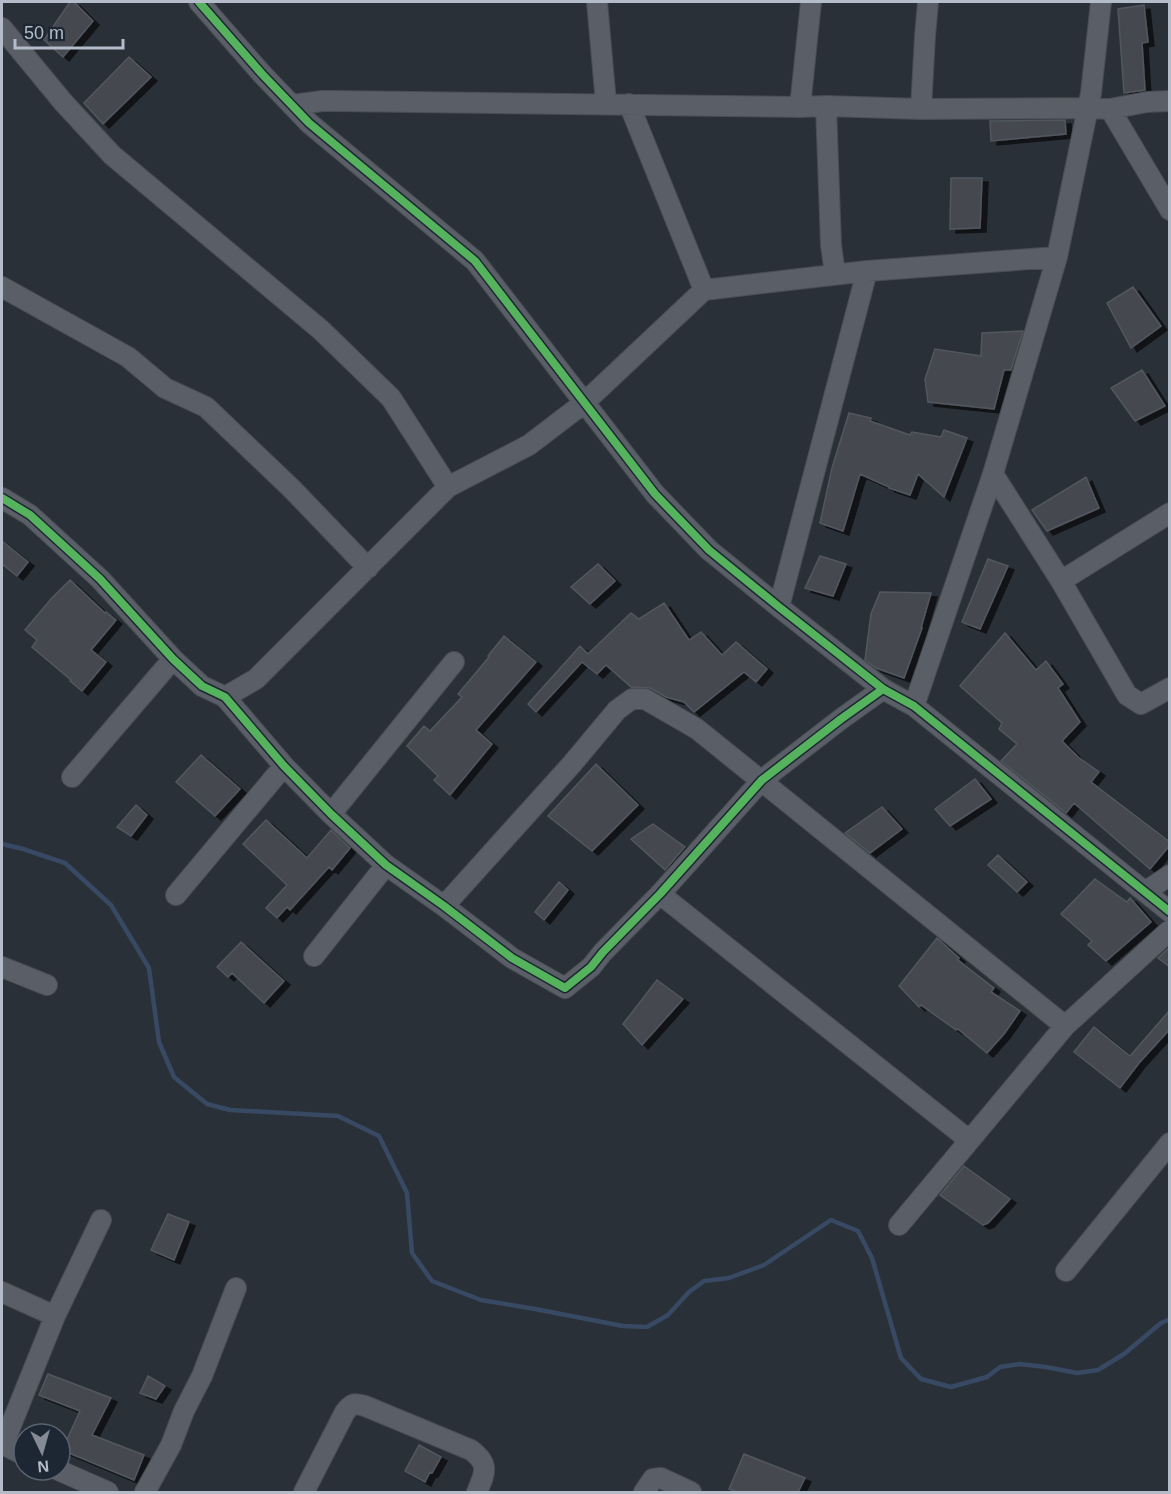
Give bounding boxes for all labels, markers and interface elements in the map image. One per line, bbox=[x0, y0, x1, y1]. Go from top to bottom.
scale bar bbox=[15, 12, 123, 50]
text: 50 m bbox=[24, 23, 64, 43]
north arrow bbox=[12, 1422, 72, 1482]
text: N bbox=[37, 1457, 50, 1475]

